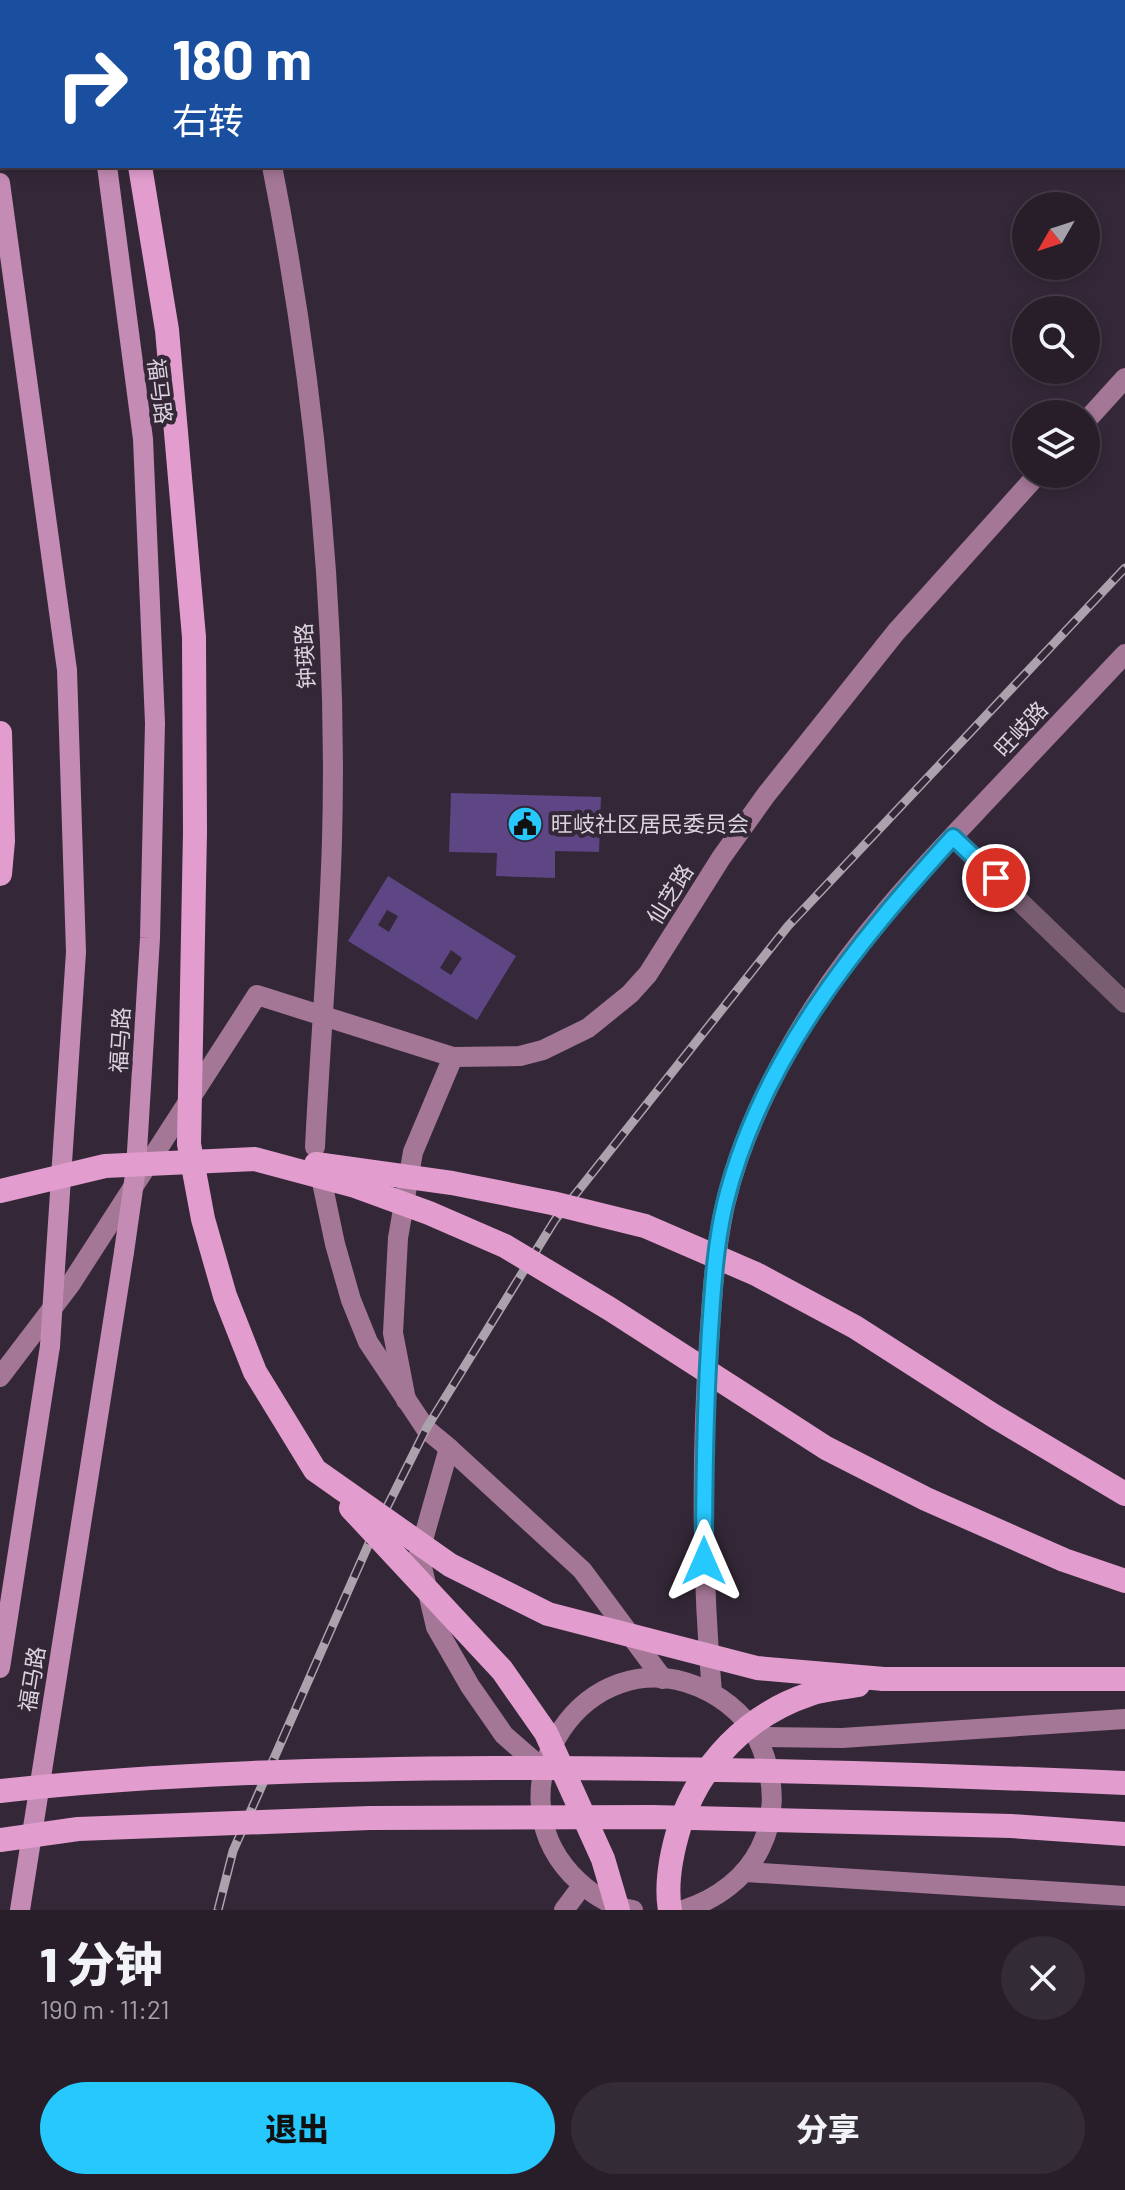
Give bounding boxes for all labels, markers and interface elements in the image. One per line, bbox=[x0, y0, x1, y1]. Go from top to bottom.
text: 180 m bbox=[172, 24, 312, 91]
icon: right bbox=[40, 32, 144, 136]
text: 右转 bbox=[172, 98, 244, 141]
north arrow bbox=[1012, 192, 1100, 280]
map controls bbox=[1012, 192, 1100, 488]
button: search bbox=[1012, 296, 1100, 384]
street label: 福马路 bbox=[144, 357, 178, 425]
button: layers bbox=[1012, 400, 1100, 488]
street label: 钟瑛路 bbox=[289, 622, 319, 690]
street label: 旺岐路 bbox=[988, 695, 1052, 761]
public building icon: 旺岐社区居民委员会 bbox=[506, 805, 544, 843]
place label: 旺岐社区居民委员会 bbox=[551, 810, 749, 836]
pin bbox=[962, 844, 1030, 912]
icon: arrive bbox=[974, 856, 1018, 900]
street label: 仙芝路 bbox=[641, 859, 698, 928]
street label: 福马路 bbox=[104, 1006, 134, 1074]
position arrow bbox=[662, 1519, 746, 1603]
street label: 福马路 bbox=[13, 1644, 49, 1713]
text: 1 分钟 bbox=[40, 1934, 163, 1992]
button: close bbox=[1001, 1936, 1085, 2020]
text: 190 m · 11:21 bbox=[40, 1993, 170, 2024]
button: 退出 bbox=[40, 2082, 555, 2174]
button: 分享 bbox=[571, 2082, 1085, 2174]

